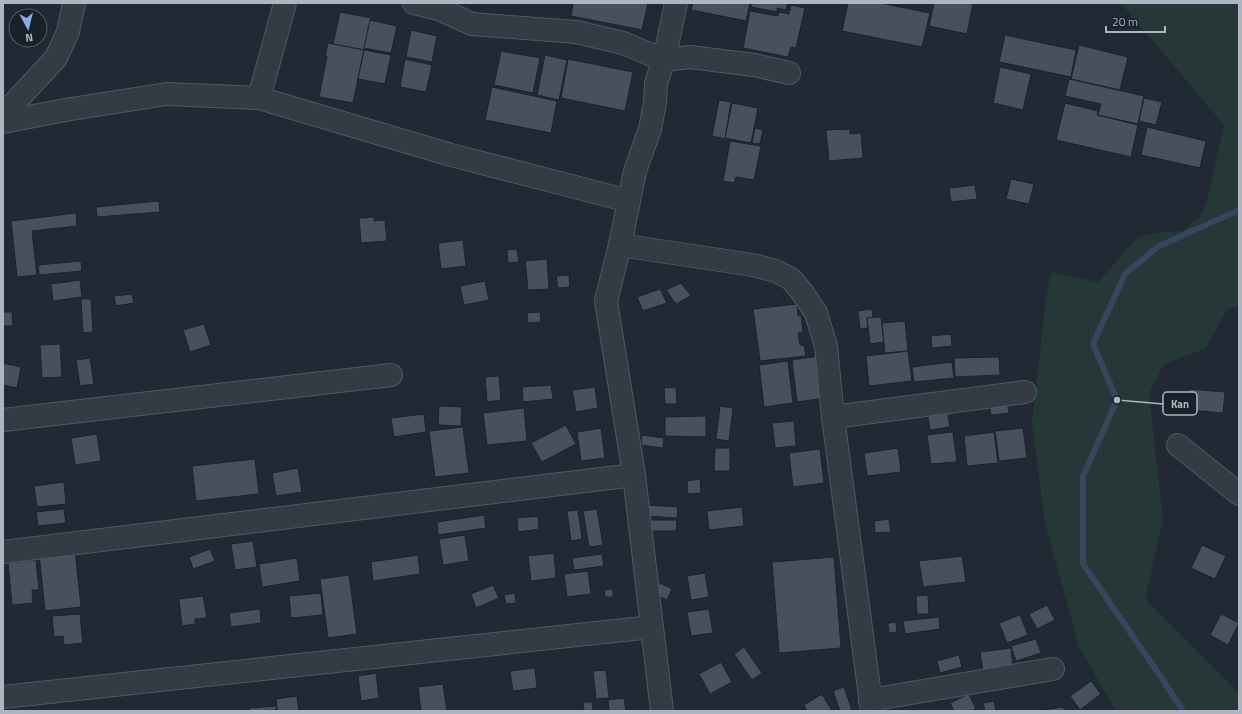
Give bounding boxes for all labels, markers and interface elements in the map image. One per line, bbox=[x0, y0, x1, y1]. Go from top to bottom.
north arrow bbox=[8, 8, 48, 48]
scale bar bbox=[1106, 8, 1165, 34]
text: 20 m bbox=[1112, 12, 1138, 31]
text: N bbox=[24, 30, 34, 46]
callout: Kan bbox=[1163, 392, 1197, 415]
text: Kan bbox=[1171, 396, 1189, 412]

